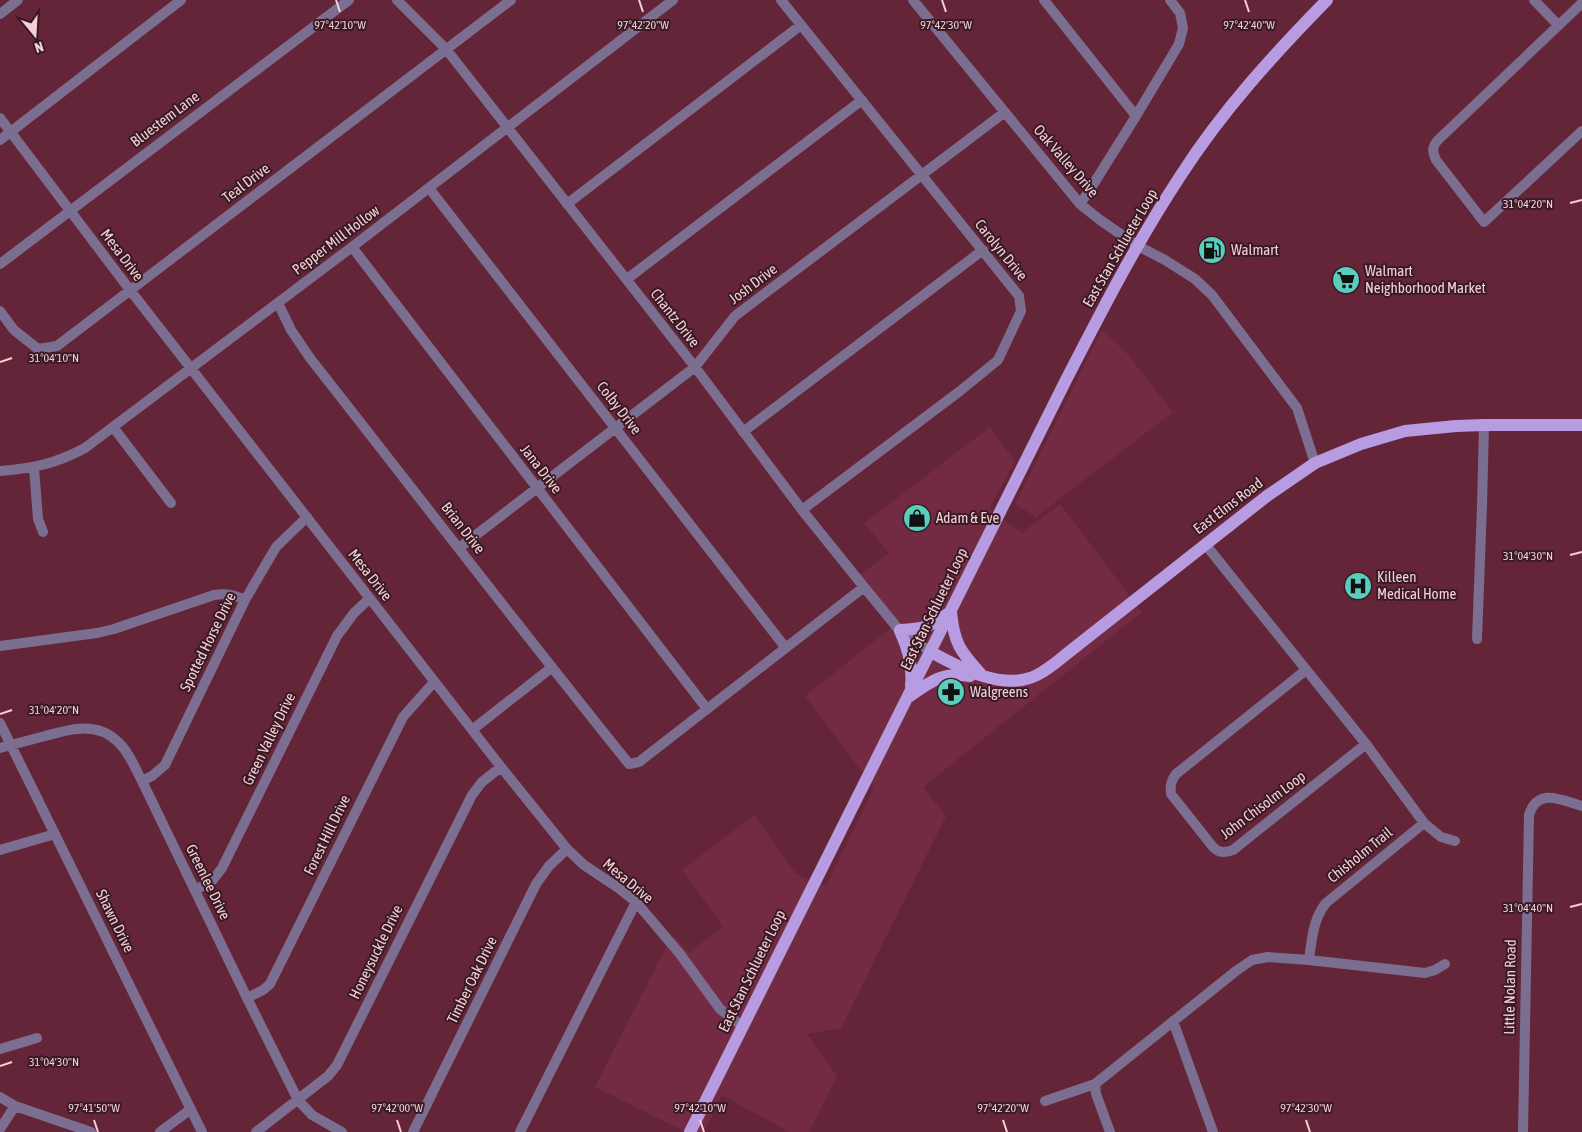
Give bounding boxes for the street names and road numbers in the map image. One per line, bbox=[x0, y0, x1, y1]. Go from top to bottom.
street label: Bluestem Lane bbox=[127, 87, 202, 150]
street label: Oak Valley Drive bbox=[1030, 121, 1102, 200]
street label: Teal Drive bbox=[219, 159, 273, 206]
street label: East Stan Schlueter Loop bbox=[1079, 186, 1160, 310]
street label: Pepper Mill Hollow bbox=[289, 201, 383, 278]
street label: Carolyn Drive bbox=[972, 216, 1031, 284]
street label: Mesa Drive bbox=[97, 225, 147, 284]
street label: Josh Drive bbox=[725, 260, 780, 307]
street label: Chantz Drive bbox=[647, 285, 703, 350]
street label: Colby Drive bbox=[594, 378, 645, 438]
street label: Jana Drive bbox=[517, 441, 566, 497]
street label: East Elms Road bbox=[1190, 474, 1266, 537]
street label: Brian Drive bbox=[438, 499, 489, 557]
street label: East Stan Schlueter Loop bbox=[897, 545, 970, 673]
street label: Mesa Drive bbox=[345, 546, 396, 604]
street label: Spotted Horse Drive bbox=[176, 589, 239, 694]
street label: Green Valley Drive bbox=[239, 690, 298, 788]
street label: John Chisolm Loop bbox=[1217, 767, 1309, 842]
street label: Forest Hill Drive bbox=[300, 792, 353, 878]
street label: Chisholm Trail bbox=[1324, 823, 1395, 886]
street label: Greenlee Drive bbox=[183, 841, 234, 922]
street label: Mesa Drive bbox=[600, 855, 657, 907]
street label: Shawn Drive bbox=[93, 887, 138, 955]
street label: Honeysuckle Drive bbox=[345, 902, 406, 1002]
street label: East Stan Schlueter Loop bbox=[715, 907, 788, 1035]
street label: Timber Oak Drive bbox=[443, 933, 500, 1026]
street label: Little Nolan Road bbox=[1500, 939, 1519, 1035]

